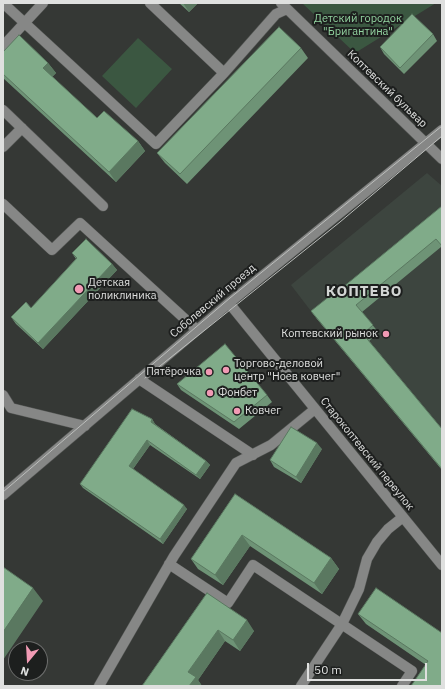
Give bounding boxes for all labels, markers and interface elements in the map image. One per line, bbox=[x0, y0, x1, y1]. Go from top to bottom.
park label: Детский городок "Бригантина" bbox=[314, 12, 402, 38]
street label: Коптевский бульвар bbox=[344, 48, 430, 130]
street label: Соболевский проезд bbox=[167, 261, 259, 341]
place label: Детская поликлиника bbox=[88, 276, 157, 302]
marker: Детская поликлиника bbox=[73, 283, 85, 295]
district label: КОПТЕВО bbox=[326, 283, 402, 301]
place label: Коптевский рынок bbox=[281, 327, 378, 341]
marker: Коптевский рынок bbox=[381, 329, 391, 339]
place label: Торгово-деловой центр "Ноев ковчег" bbox=[234, 357, 340, 383]
place label: Пятёрочка bbox=[146, 365, 201, 379]
marker: Торгово-деловой центр "Ноев ковчег" bbox=[221, 365, 231, 375]
marker: Пятёрочка bbox=[204, 367, 214, 377]
place label: Фонбет bbox=[218, 386, 257, 400]
marker: Фонбет bbox=[205, 388, 215, 398]
street label: Старокоптевский переулок bbox=[317, 395, 417, 513]
place label: Ковчег bbox=[245, 404, 281, 418]
marker: Ковчег bbox=[232, 406, 242, 416]
north arrow bbox=[8, 641, 48, 681]
scale bar bbox=[309, 655, 429, 681]
text: 50 m bbox=[314, 662, 342, 677]
text: N bbox=[19, 664, 31, 679]

